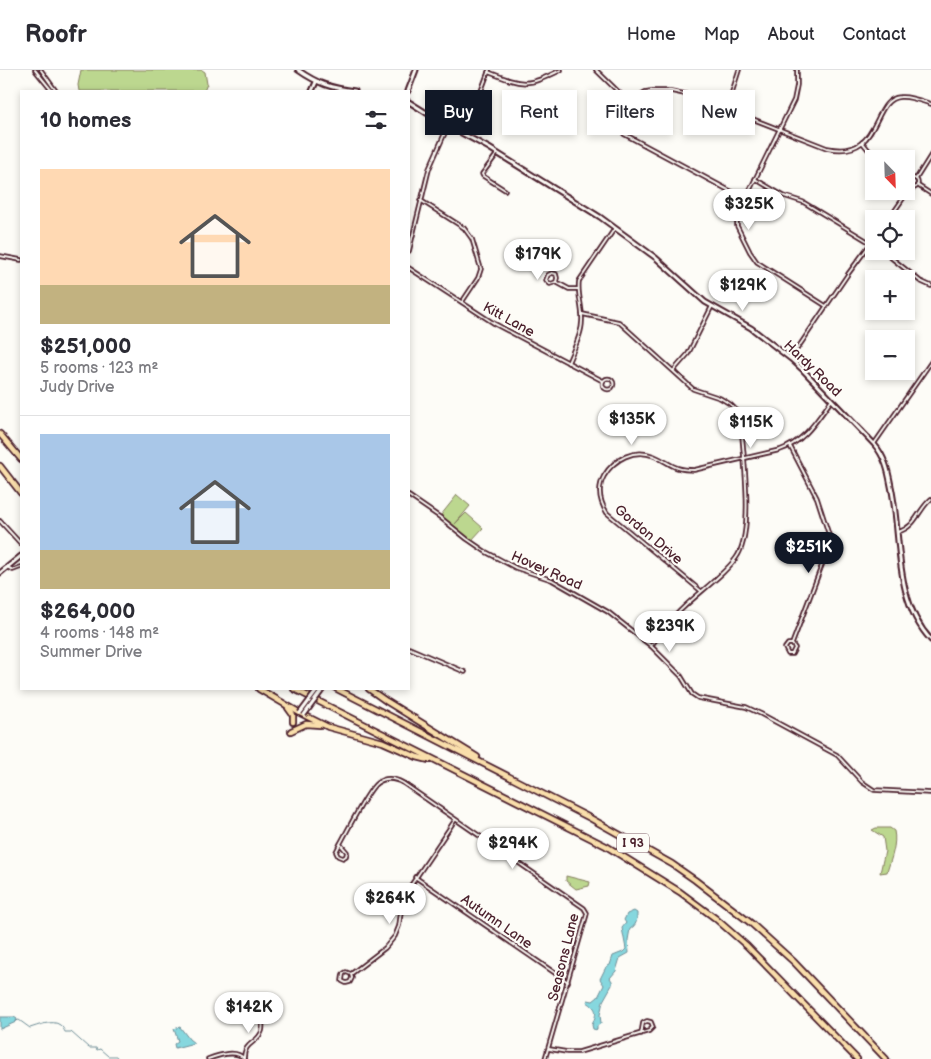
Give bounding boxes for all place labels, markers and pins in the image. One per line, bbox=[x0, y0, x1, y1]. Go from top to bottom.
pin: $325K bbox=[714, 189, 784, 231]
pin: $179K bbox=[503, 238, 573, 281]
pin: $129K bbox=[708, 270, 778, 312]
pin: $135K bbox=[597, 404, 667, 446]
pin: $115K bbox=[716, 406, 786, 449]
pin: $251K bbox=[774, 532, 844, 574]
pin: $239K bbox=[635, 610, 705, 653]
pin: $294K bbox=[478, 828, 548, 870]
pin: $264K bbox=[355, 882, 425, 925]
pin: $142K bbox=[214, 992, 284, 1034]

